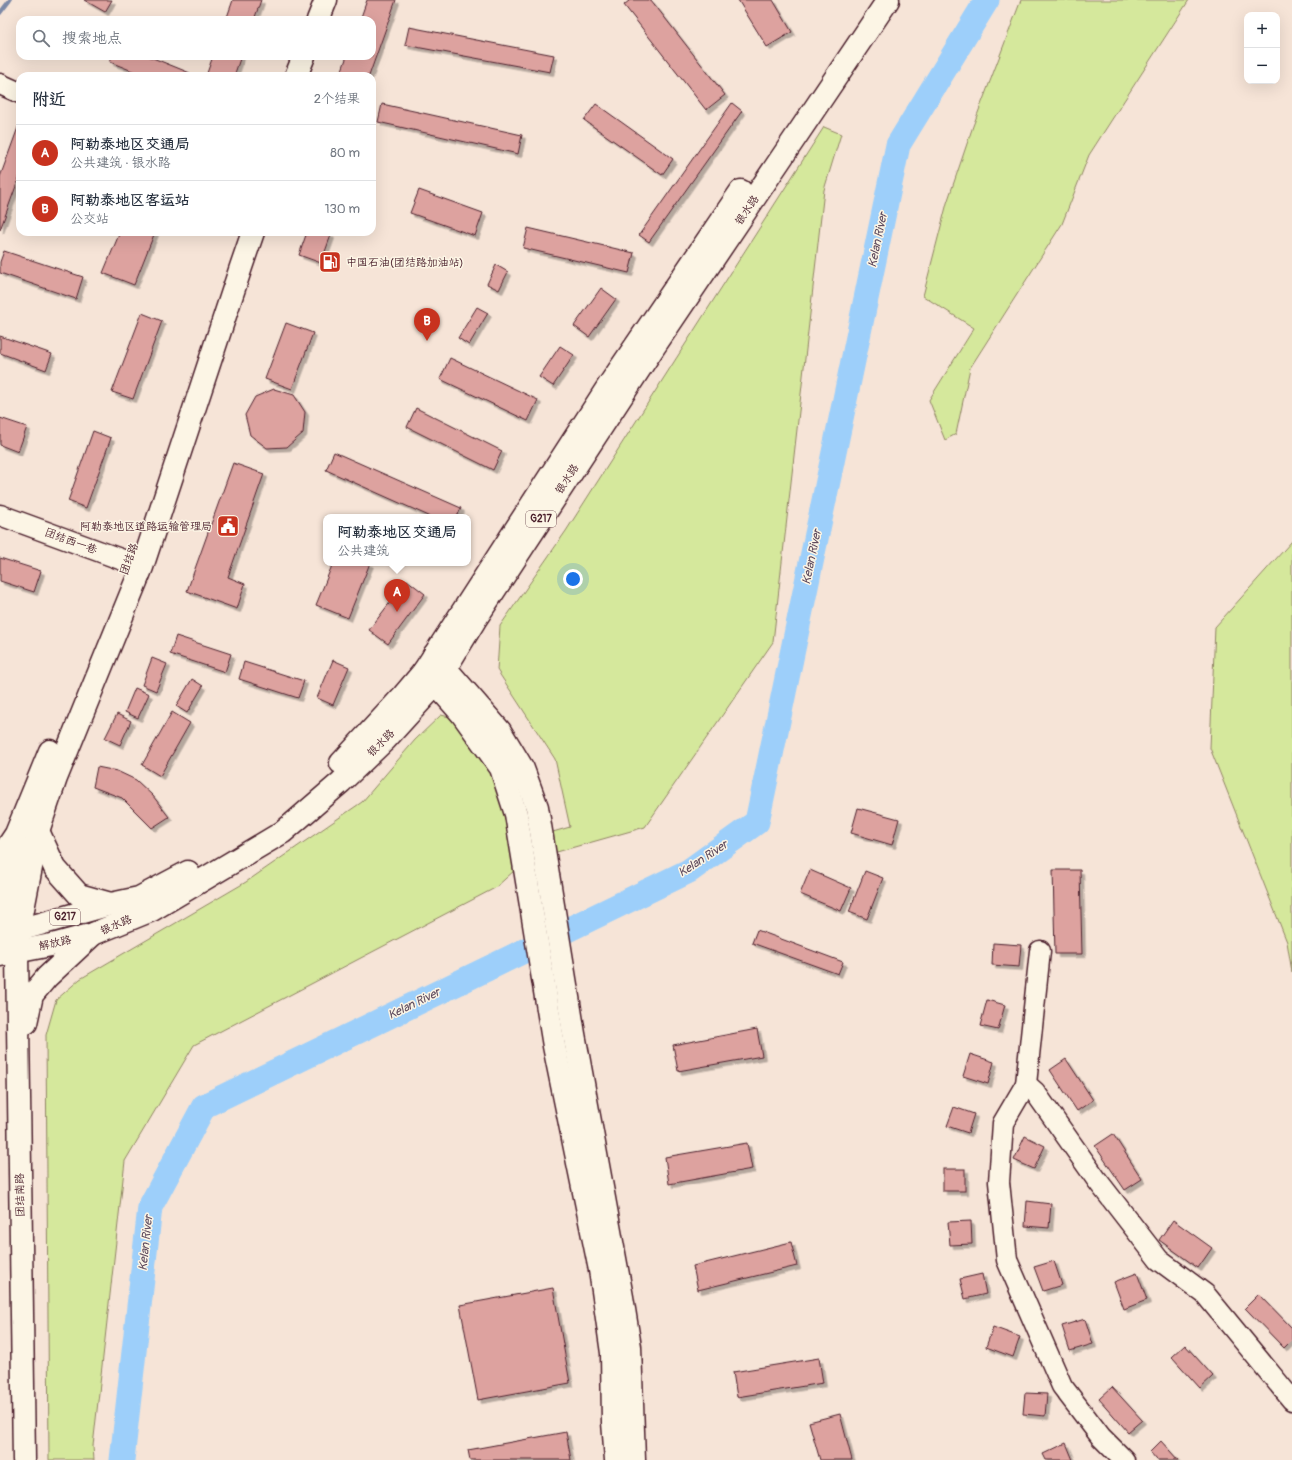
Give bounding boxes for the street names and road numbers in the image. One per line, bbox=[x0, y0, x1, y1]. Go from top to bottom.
street label: 银水路 bbox=[732, 193, 762, 227]
street label: 银水路 bbox=[553, 462, 581, 496]
road number: G217 bbox=[526, 511, 556, 527]
street label: 团结西一巷 bbox=[43, 525, 99, 557]
street label: 团结路 bbox=[117, 541, 141, 577]
street label: 银水路 bbox=[365, 727, 397, 759]
road number: G217 bbox=[50, 909, 80, 925]
street label: 银水路 bbox=[98, 913, 134, 937]
street label: 解放路 bbox=[37, 933, 73, 953]
street label: 团结南路 bbox=[13, 1173, 27, 1217]

